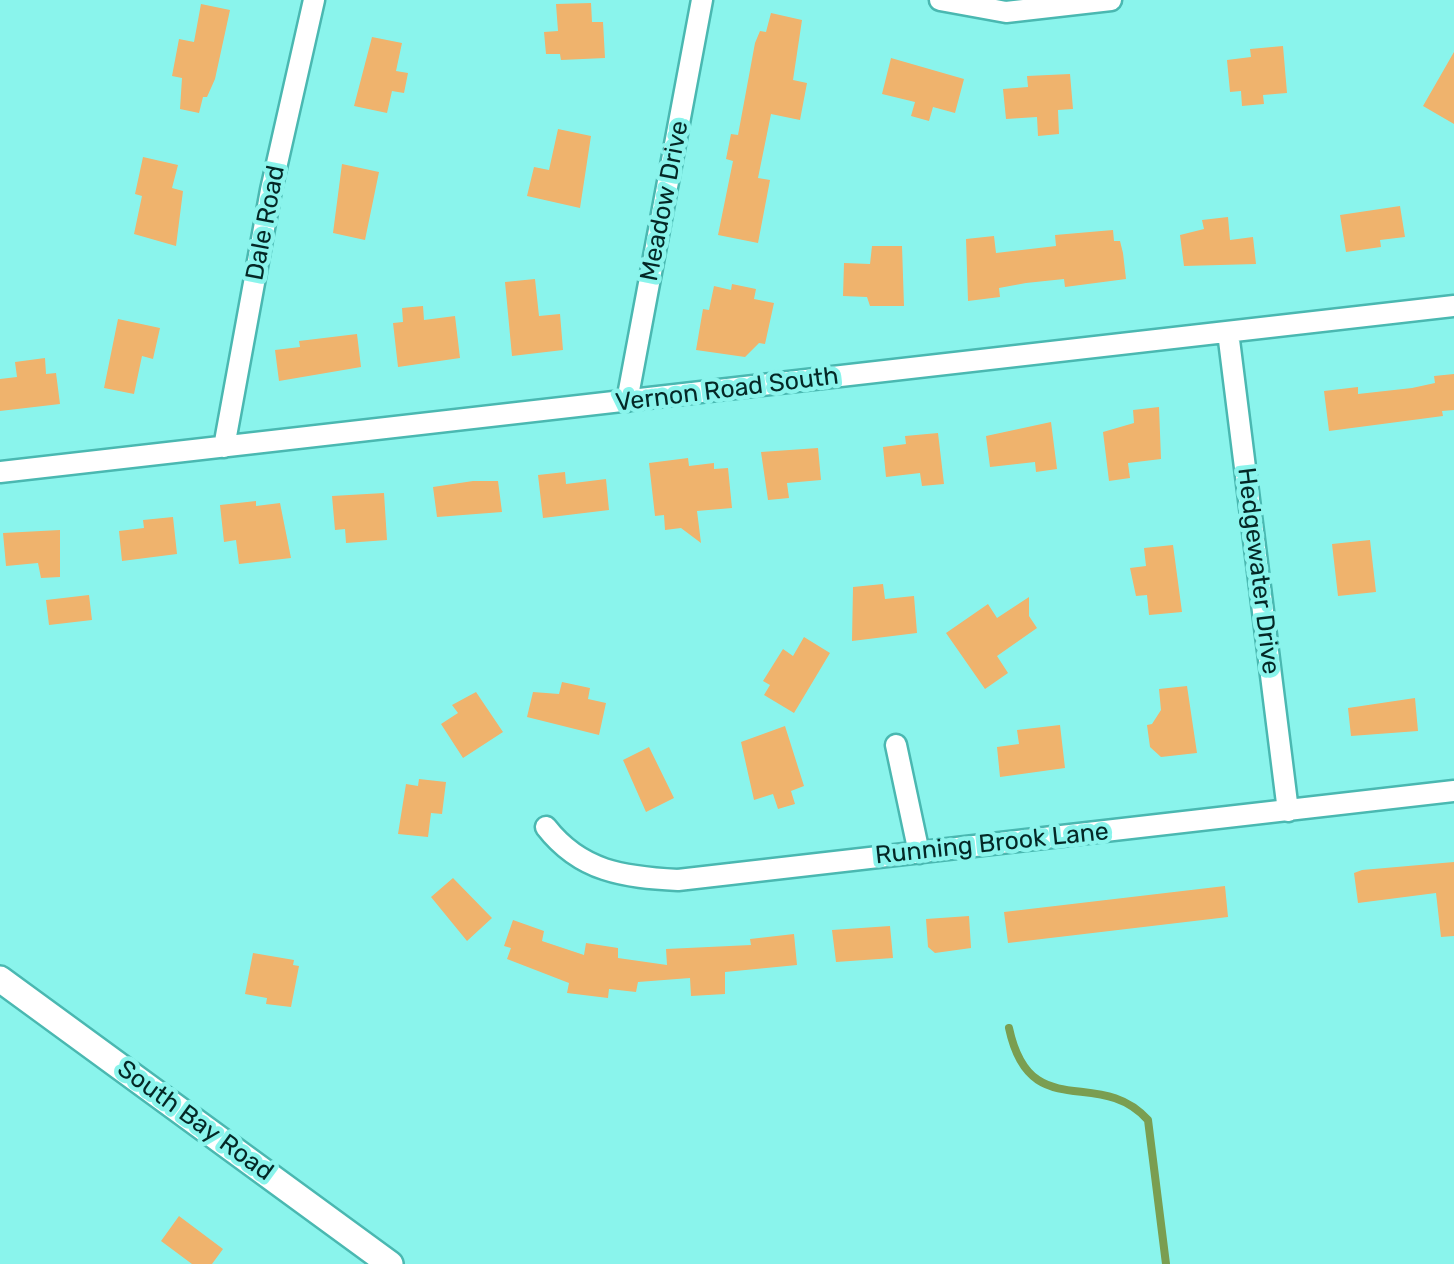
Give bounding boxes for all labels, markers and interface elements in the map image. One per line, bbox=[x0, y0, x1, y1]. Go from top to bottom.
street label: Meadow Drive bbox=[635, 118, 695, 284]
street label: Dale Road bbox=[240, 163, 292, 283]
street label: Vernon Road South bbox=[614, 361, 840, 419]
street label: Hedgewater Drive bbox=[1230, 466, 1286, 676]
street label: Running Brook Lane bbox=[874, 817, 1110, 871]
street label: South Bay Road bbox=[111, 1054, 279, 1188]

